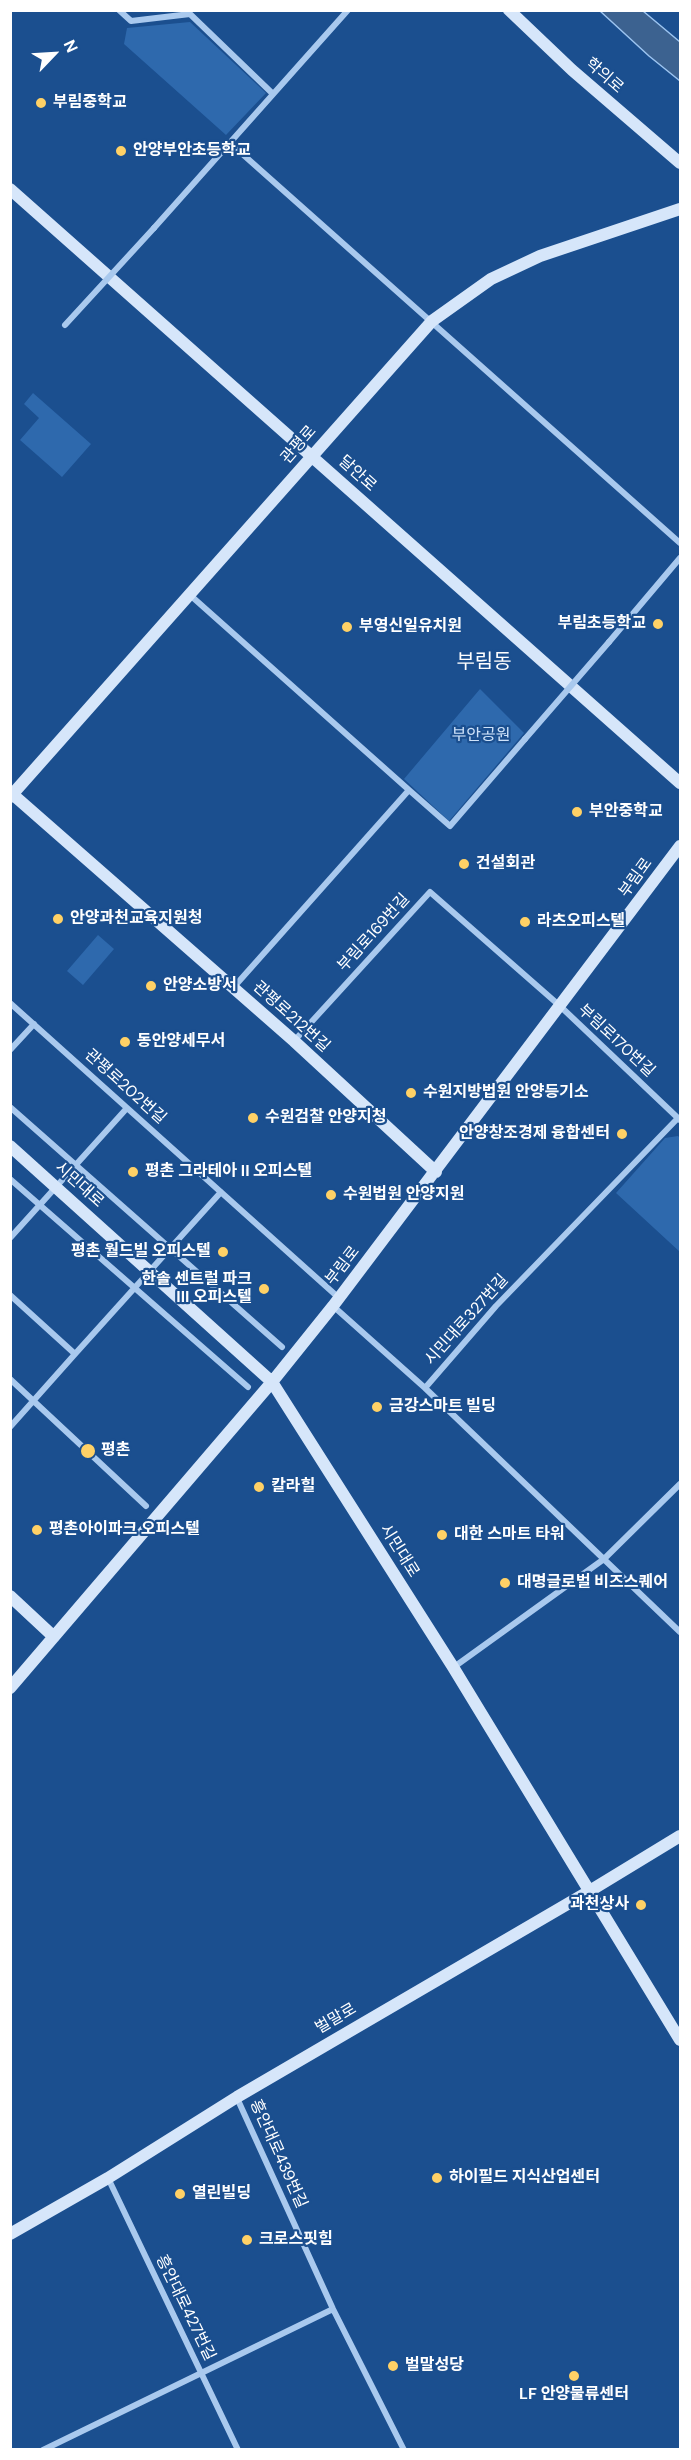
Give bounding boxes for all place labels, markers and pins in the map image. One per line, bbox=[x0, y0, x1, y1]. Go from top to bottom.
place label: 부림중학교 bbox=[53, 93, 127, 113]
marker: 부림중학교 bbox=[34, 96, 48, 110]
place label: 안양부안초등학교 bbox=[133, 141, 251, 161]
marker: 안양부안초등학교 bbox=[114, 144, 128, 158]
place label: 부림초등학교 bbox=[558, 614, 646, 634]
place label: 부영신일유치원 bbox=[359, 617, 462, 637]
marker: 부림초등학교 bbox=[651, 617, 665, 631]
marker: 부영신일유치원 bbox=[340, 620, 354, 634]
place label: 부안중학교 bbox=[589, 802, 663, 822]
marker: 부안중학교 bbox=[570, 805, 584, 819]
place label: 건설회관 bbox=[476, 854, 535, 874]
marker: 건설회관 bbox=[457, 857, 471, 871]
place label: 안양과천교육지원청 bbox=[70, 909, 202, 929]
marker: 안양과천교육지원청 bbox=[51, 912, 65, 926]
place label: 라츠오피스텔 bbox=[537, 912, 625, 932]
marker: 라츠오피스텔 bbox=[518, 915, 532, 929]
place label: 안양소방서 bbox=[163, 976, 237, 996]
marker: 안양소방서 bbox=[144, 979, 158, 993]
place label: 동안양세무서 bbox=[137, 1032, 225, 1052]
marker: 동안양세무서 bbox=[118, 1035, 132, 1049]
place label: 수원지방법원 안양등기소 bbox=[423, 1083, 589, 1103]
marker: 수원지방법원 안양등기소 bbox=[404, 1086, 418, 1100]
place label: 수원검찰 안양지청 bbox=[265, 1108, 387, 1128]
marker: 수원검찰 안양지청 bbox=[246, 1111, 260, 1125]
place label: 안양창조경제 융합센터 bbox=[459, 1124, 610, 1144]
marker: 안양창조경제 융합센터 bbox=[615, 1127, 629, 1141]
place label: 평촌 그라테아 II 오피스텔 bbox=[145, 1162, 312, 1182]
marker: 평촌 그라테아 II 오피스텔 bbox=[126, 1165, 140, 1179]
place label: 수원법원 안양지원 bbox=[343, 1185, 465, 1205]
marker: 수원법원 안양지원 bbox=[324, 1188, 338, 1202]
place label: 평촌 월드빌 오피스텔 bbox=[71, 1242, 211, 1262]
marker: 평촌 월드빌 오피스텔 bbox=[216, 1245, 230, 1259]
place label: 한솔 센트럴 파크 III 오피스텔 bbox=[141, 1270, 252, 1308]
marker: 한솔 센트럴 파크 III 오피스텔 bbox=[257, 1282, 271, 1296]
place label: 금강스마트 빌딩 bbox=[389, 1397, 496, 1417]
marker: 금강스마트 빌딩 bbox=[370, 1400, 384, 1414]
place label: 평촌 bbox=[101, 1441, 130, 1461]
marker: 평촌 bbox=[79, 1442, 97, 1460]
place label: 칼라힐 bbox=[271, 1477, 315, 1497]
marker: 칼라힐 bbox=[252, 1480, 266, 1494]
place label: 평촌아이파크 오피스텔 bbox=[49, 1520, 200, 1540]
marker: 평촌아이파크 오피스텔 bbox=[30, 1523, 44, 1537]
place label: 대한 스마트 타워 bbox=[454, 1525, 565, 1545]
marker: 대한 스마트 타워 bbox=[435, 1528, 449, 1542]
place label: 대명글로벌 비즈스퀘어 bbox=[517, 1573, 668, 1593]
marker: 대명글로벌 비즈스퀘어 bbox=[498, 1576, 512, 1590]
place label: 과천상사 bbox=[570, 1895, 629, 1915]
marker: 과천상사 bbox=[634, 1898, 648, 1912]
place label: 하이필드 지식산업센터 bbox=[449, 2168, 600, 2188]
marker: 하이필드 지식산업센터 bbox=[430, 2171, 444, 2185]
place label: 열린빌딩 bbox=[192, 2184, 251, 2204]
marker: 열린빌딩 bbox=[173, 2187, 187, 2201]
place label: 크로스핏힘 bbox=[259, 2230, 333, 2250]
marker: 크로스핏힘 bbox=[240, 2233, 254, 2247]
place label: 벌말성당 bbox=[405, 2356, 464, 2376]
marker: 벌말성당 bbox=[386, 2359, 400, 2373]
marker: LF 안양물류센터 bbox=[567, 2369, 581, 2383]
place label: LF 안양물류센터 bbox=[519, 2385, 629, 2405]

